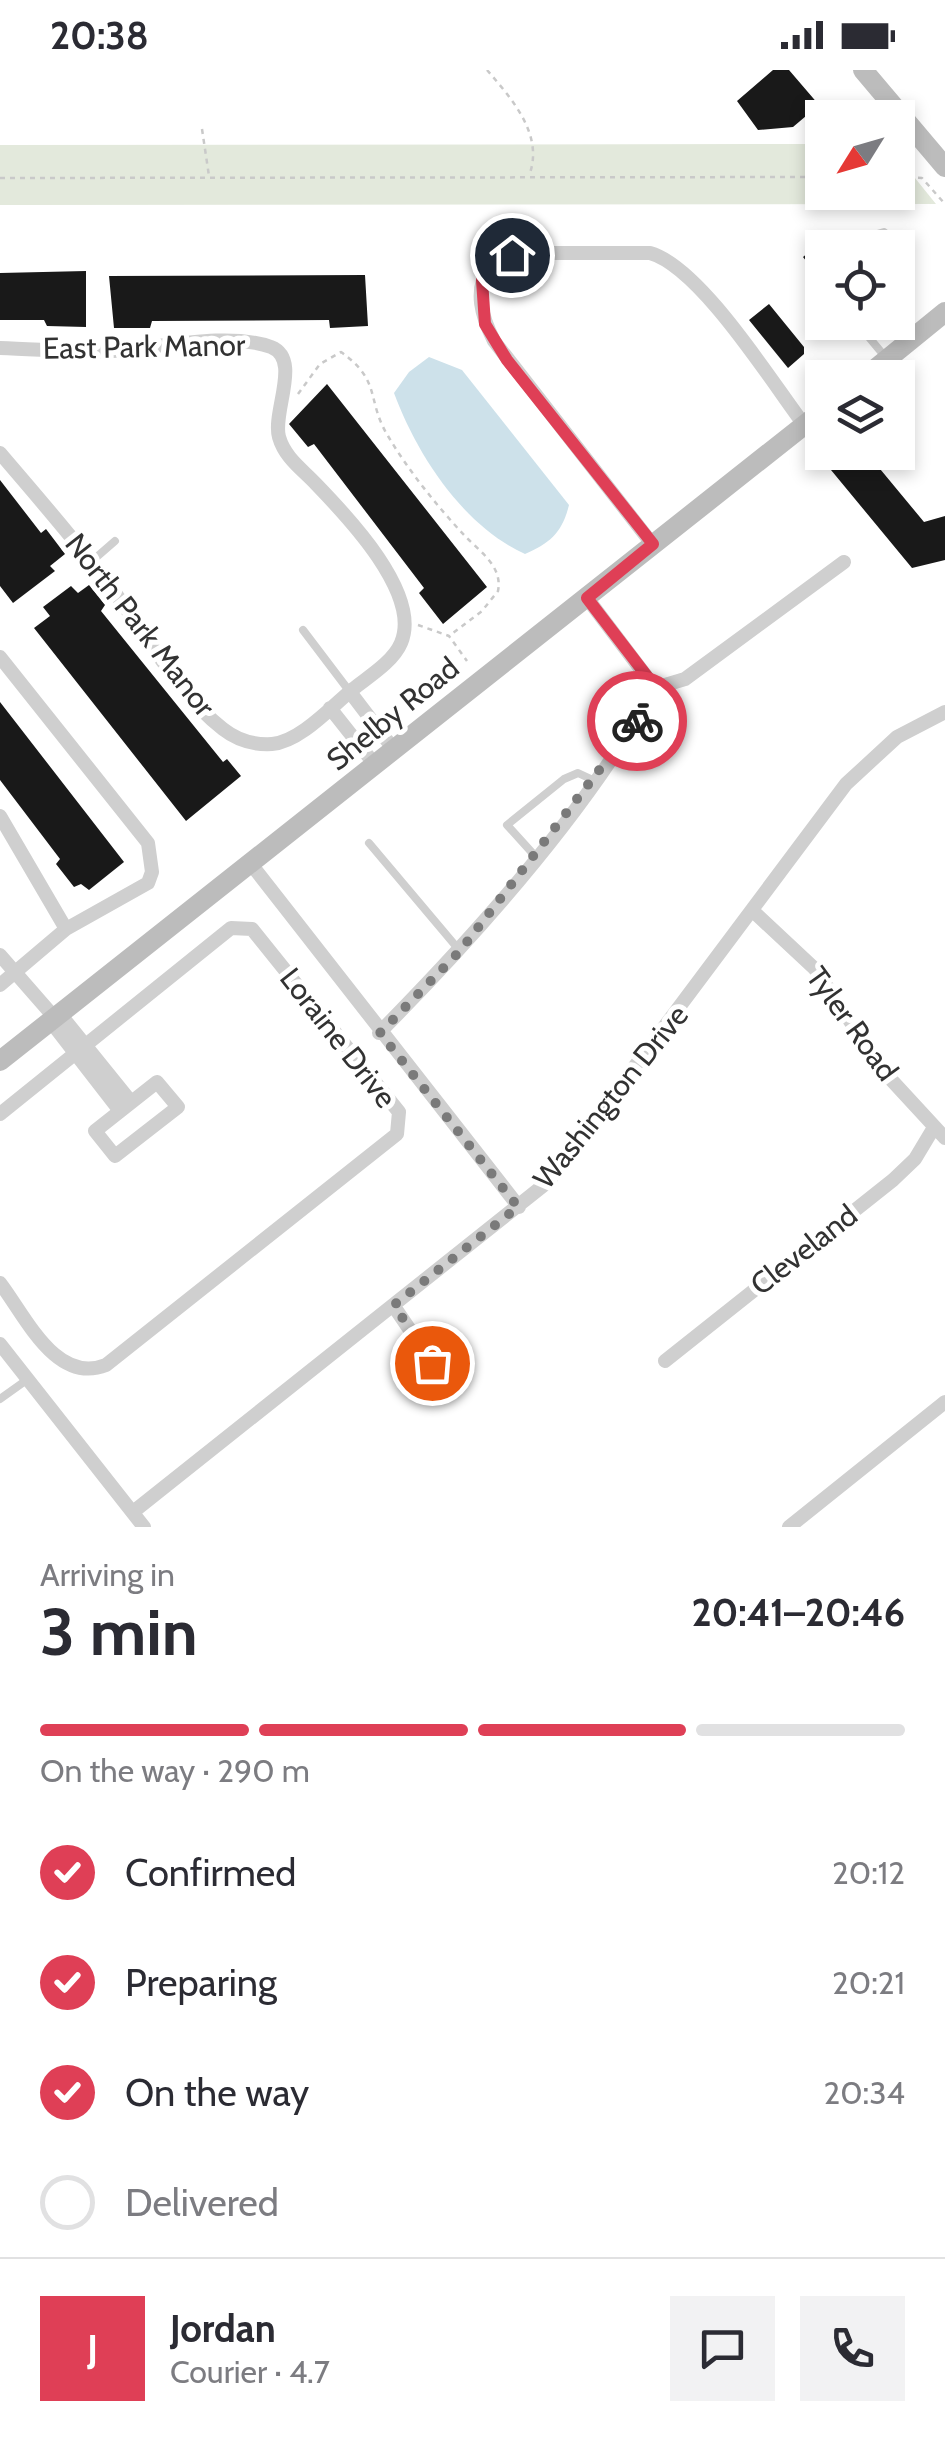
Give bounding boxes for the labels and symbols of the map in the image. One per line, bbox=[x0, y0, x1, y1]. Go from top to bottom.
north arrow bbox=[805, 100, 915, 210]
pin bbox=[470, 213, 555, 298]
street label: East Park Manor bbox=[42, 326, 246, 367]
street label: North Park Manor bbox=[57, 526, 224, 724]
street label: Shelby Road bbox=[319, 649, 466, 778]
courier bbox=[587, 671, 687, 771]
street label: Tyler Road bbox=[799, 959, 906, 1088]
street label: Loraine Drive bbox=[272, 960, 405, 1115]
street label: Washington Drive bbox=[525, 997, 696, 1196]
street label: Cleveland bbox=[743, 1196, 864, 1303]
pin bbox=[390, 1321, 475, 1406]

